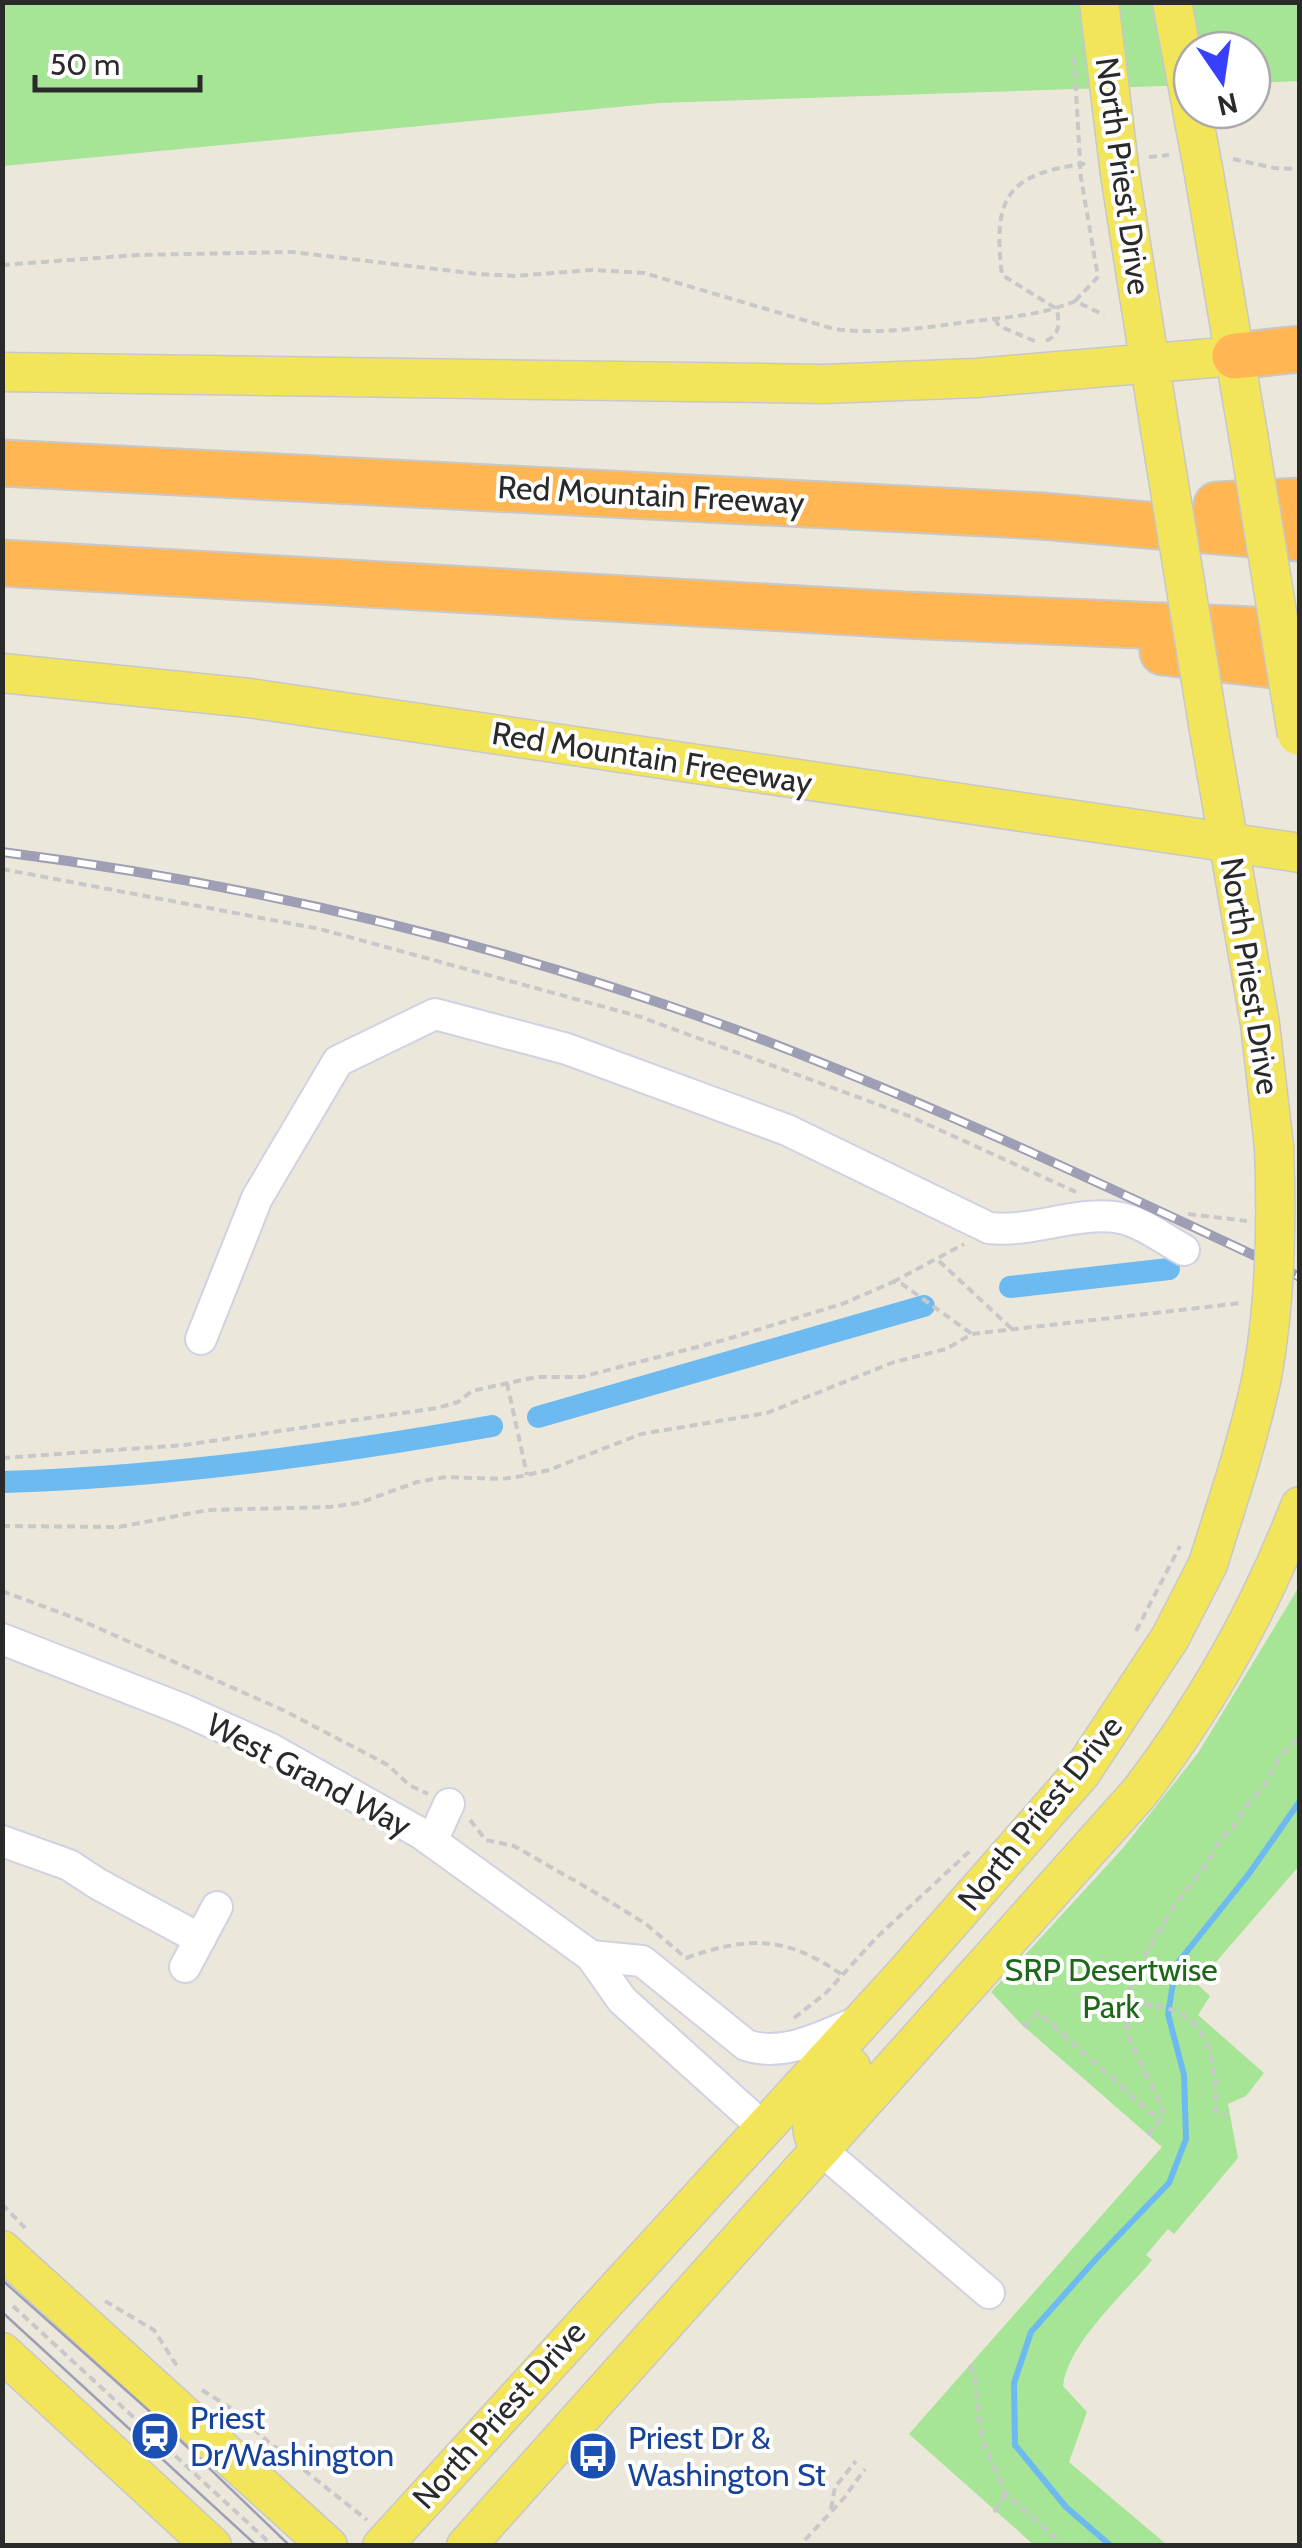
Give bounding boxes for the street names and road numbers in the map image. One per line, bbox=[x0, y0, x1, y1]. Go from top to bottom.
street label: North Priest Drive bbox=[1088, 55, 1159, 297]
street label: Red Mountain Freeway bbox=[497, 467, 806, 522]
street label: Red Mountain Freeeway bbox=[489, 713, 815, 802]
street label: North Priest Drive bbox=[1213, 855, 1288, 1097]
street label: West Grand Way bbox=[200, 1704, 418, 1845]
street label: North Priest Drive bbox=[949, 1707, 1130, 1918]
street label: North Priest Drive bbox=[404, 2313, 593, 2517]

